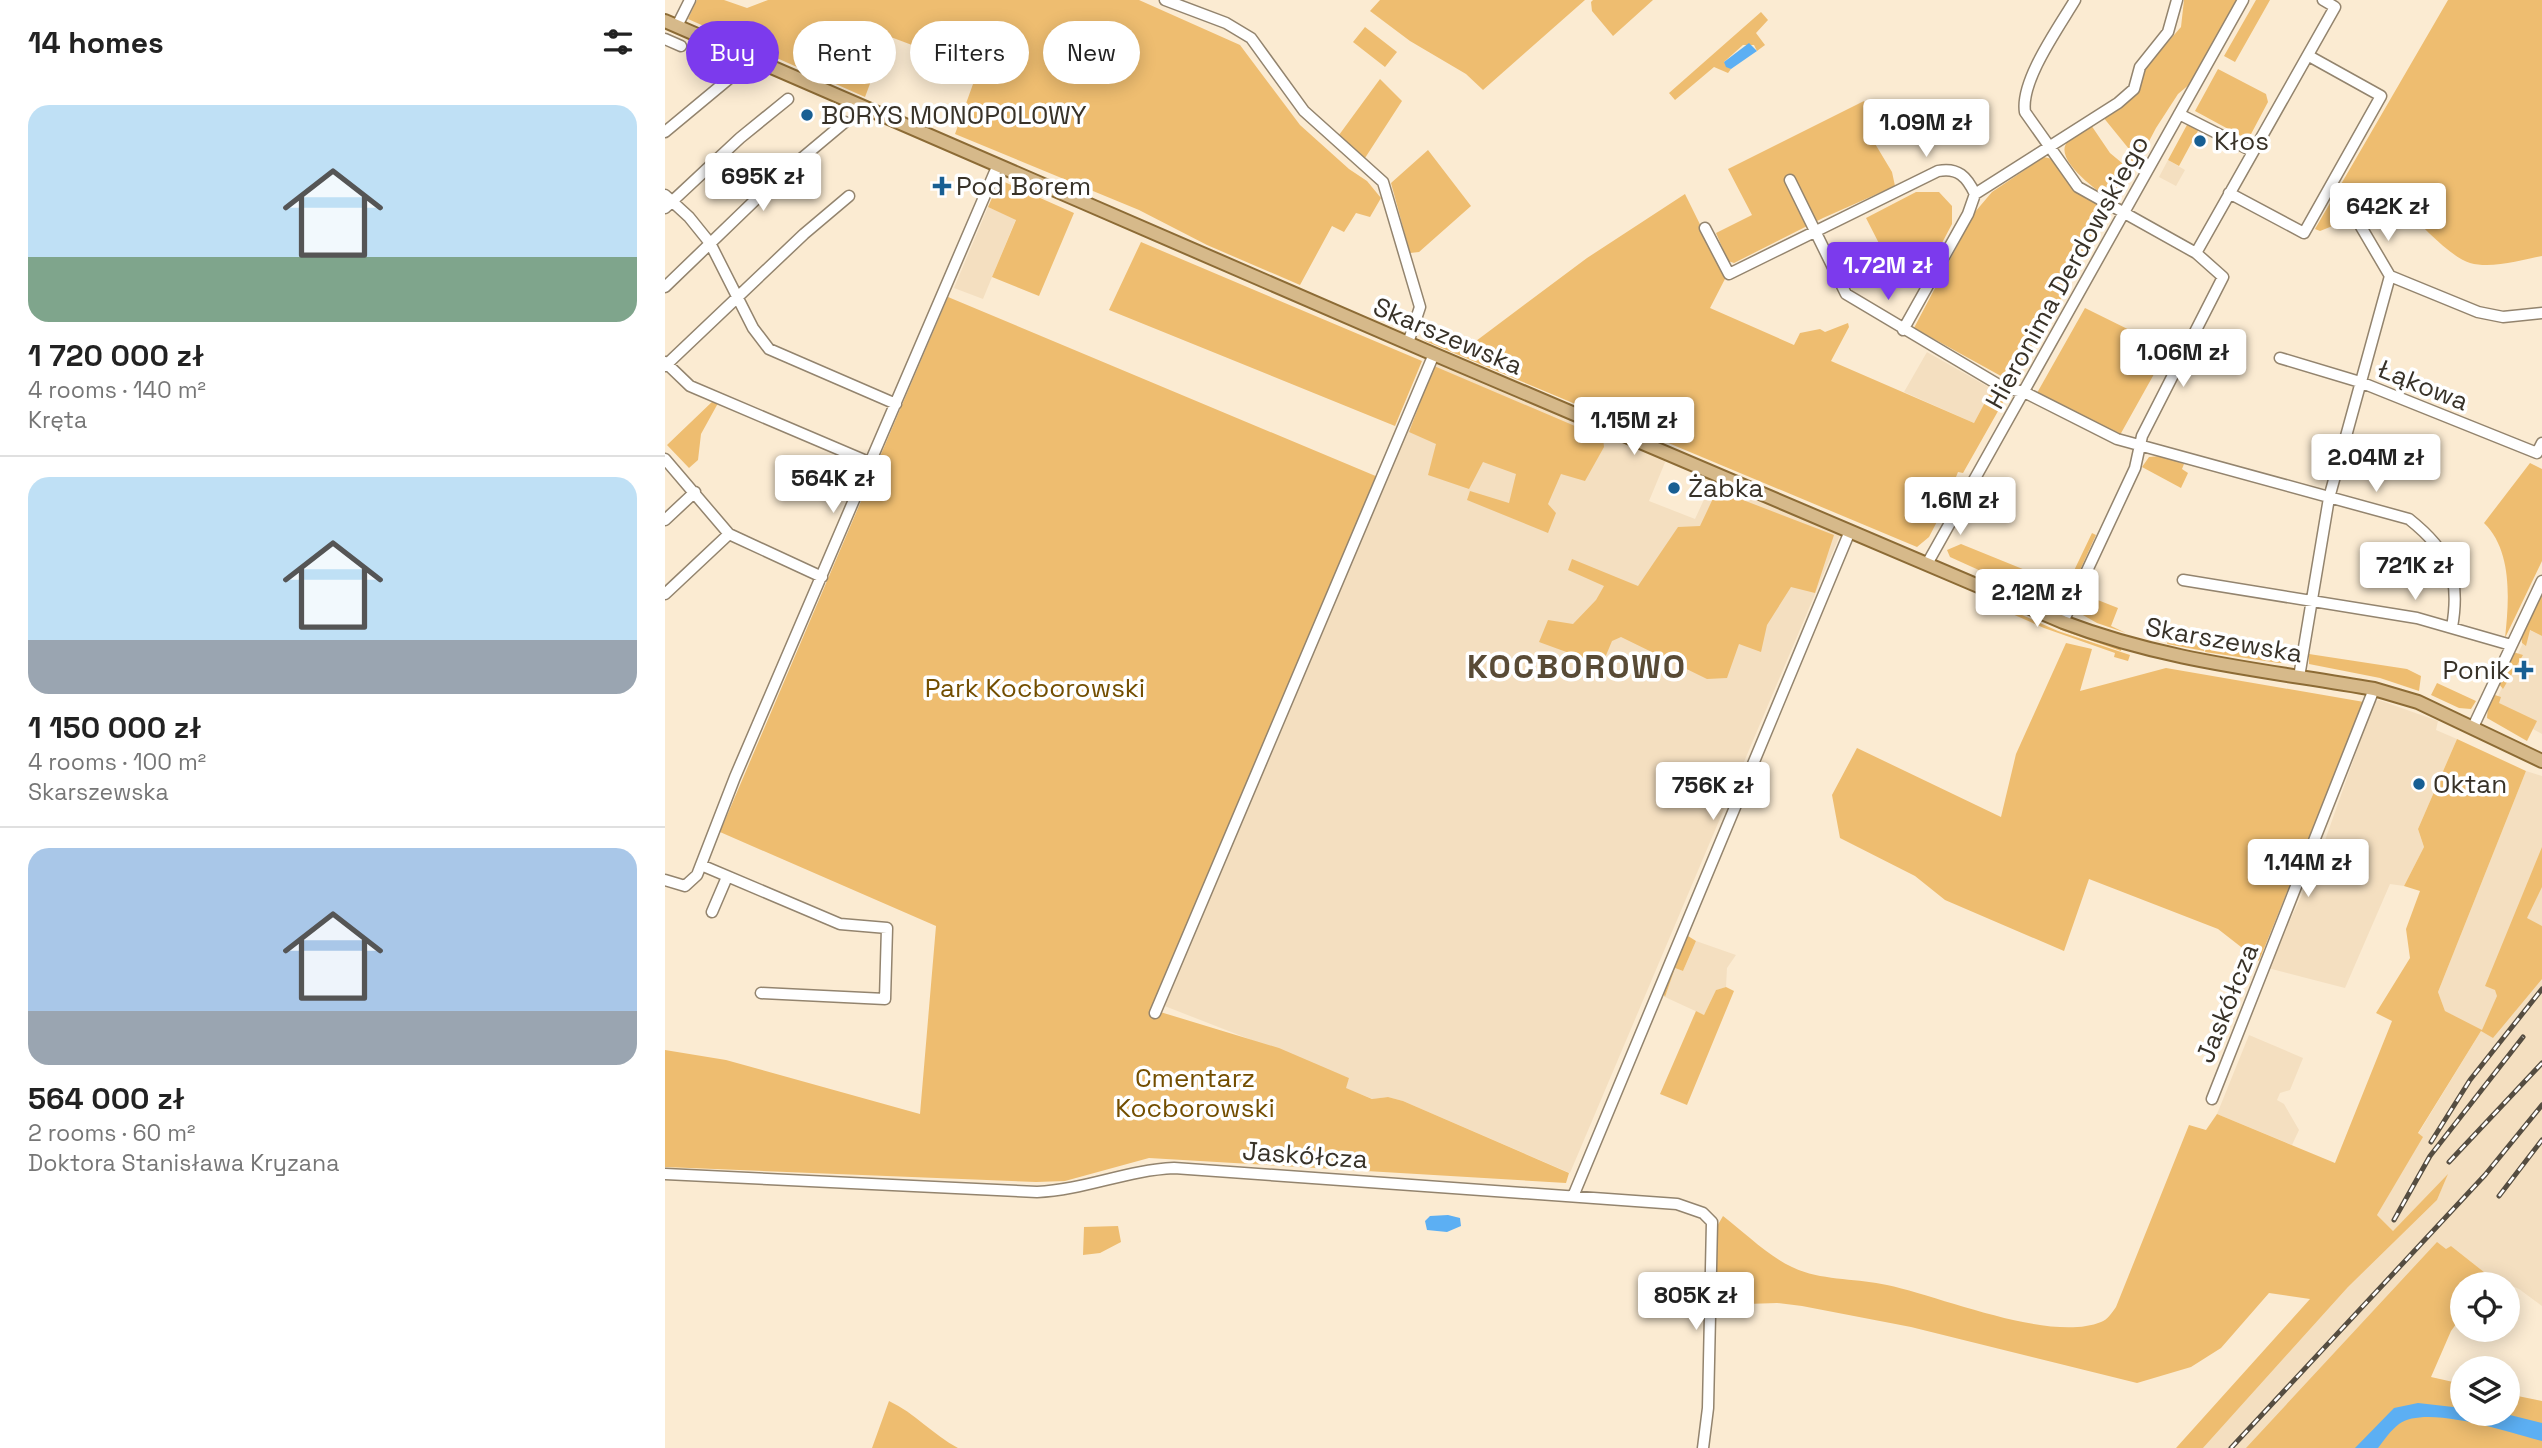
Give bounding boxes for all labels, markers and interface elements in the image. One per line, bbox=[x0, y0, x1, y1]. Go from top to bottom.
chip: Buy bbox=[686, 21, 779, 84]
chip: Rent bbox=[793, 21, 896, 84]
chip: Filters bbox=[910, 21, 1029, 84]
chip: New bbox=[1043, 21, 1140, 84]
text: 14 homes bbox=[28, 23, 164, 62]
icon: filters bbox=[599, 23, 637, 61]
place label: BORYS MONOPOLOWY bbox=[821, 98, 1087, 132]
pin: 1.09M zł bbox=[1854, 100, 1998, 159]
marker: BORYS MONOPOLOWY bbox=[799, 107, 815, 123]
text: 1.09M zł bbox=[1879, 107, 1973, 137]
place label: Kłos bbox=[2214, 124, 2269, 158]
street label: Hieronima Derdowskiego bbox=[1977, 129, 2157, 415]
marker: Kłos bbox=[2192, 133, 2208, 149]
icon: home bbox=[270, 150, 396, 276]
pin: 695K zł bbox=[698, 154, 828, 213]
text: 695K zł bbox=[721, 161, 805, 191]
place label: Pod Borem bbox=[956, 169, 1091, 203]
marker: Pod Borem bbox=[934, 178, 950, 194]
pin: 642K zł bbox=[2323, 184, 2453, 243]
text: 642K zł bbox=[2346, 191, 2430, 221]
pin: 1.72M zł bbox=[1816, 243, 1960, 302]
text: 1.72M zł bbox=[1843, 250, 1933, 280]
street label: Skarszewska bbox=[1368, 289, 1528, 383]
pin: 1.06M zł bbox=[2111, 330, 2255, 389]
text: 1 720 000 zł bbox=[28, 336, 204, 375]
text: 1.06M zł bbox=[2136, 337, 2230, 367]
street label: Łąkowa bbox=[2372, 351, 2474, 419]
text: 4 rooms · 140 m² bbox=[28, 375, 206, 405]
pin: 1.15M zł bbox=[1562, 398, 1706, 457]
text: Kręta bbox=[28, 405, 87, 435]
text: 1.15M zł bbox=[1590, 405, 1678, 435]
pin: 2.04M zł bbox=[2304, 434, 2448, 494]
text: 2.04M zł bbox=[2327, 442, 2425, 472]
pin: 564K zł bbox=[768, 456, 898, 515]
text: 564K zł bbox=[791, 463, 875, 493]
place label: Żabka bbox=[1688, 471, 1763, 505]
pin: 1.6M zł bbox=[1895, 477, 2025, 537]
marker: Żabka bbox=[1666, 480, 1682, 496]
text: 1.6M zł bbox=[1921, 485, 1999, 515]
icon: home bbox=[270, 522, 396, 648]
pin: 721K zł bbox=[2350, 542, 2480, 602]
text: 721K zł bbox=[2376, 550, 2454, 580]
pin: 2.12M zł bbox=[1965, 570, 2109, 629]
text: 2.12M zł bbox=[1992, 577, 2082, 607]
street label: Skarszewska bbox=[2143, 609, 2305, 671]
district label: KOCBOROWO bbox=[1467, 646, 1687, 688]
place label: Ponik bbox=[2442, 653, 2510, 687]
marker: Ponik bbox=[2516, 662, 2532, 678]
park label: Park Kocborowski bbox=[925, 671, 1145, 705]
text: 1 150 000 zł bbox=[28, 708, 202, 747]
text: 4 rooms · 100 m² bbox=[28, 747, 206, 777]
pin: 756K zł bbox=[1648, 762, 1778, 822]
place label: Oktan bbox=[2433, 767, 2507, 801]
text: 756K zł bbox=[1672, 770, 1754, 800]
marker: Oktan bbox=[2411, 776, 2427, 792]
text: Skarszewska bbox=[28, 777, 169, 807]
pin: 1.14M zł bbox=[2236, 839, 2380, 899]
text: 1.14M zł bbox=[2264, 847, 2352, 877]
icon: home bbox=[270, 893, 396, 1019]
street label: Jaskółcza bbox=[2188, 938, 2266, 1068]
park label: Cmentarz Kocborowski bbox=[1115, 1061, 1275, 1125]
text: 564 000 zł bbox=[28, 1079, 185, 1118]
text: 2 rooms · 60 m² bbox=[28, 1118, 195, 1148]
street label: Jaskółcza bbox=[1241, 1134, 1369, 1176]
text: Doktora Stanisława Kryzana bbox=[28, 1148, 339, 1178]
pin: 805K zł bbox=[1631, 1272, 1761, 1332]
map controls bbox=[2450, 1272, 2520, 1426]
button: locate bbox=[2450, 1272, 2520, 1342]
text: 805K zł bbox=[1654, 1280, 1738, 1310]
button: layers bbox=[2450, 1356, 2520, 1426]

